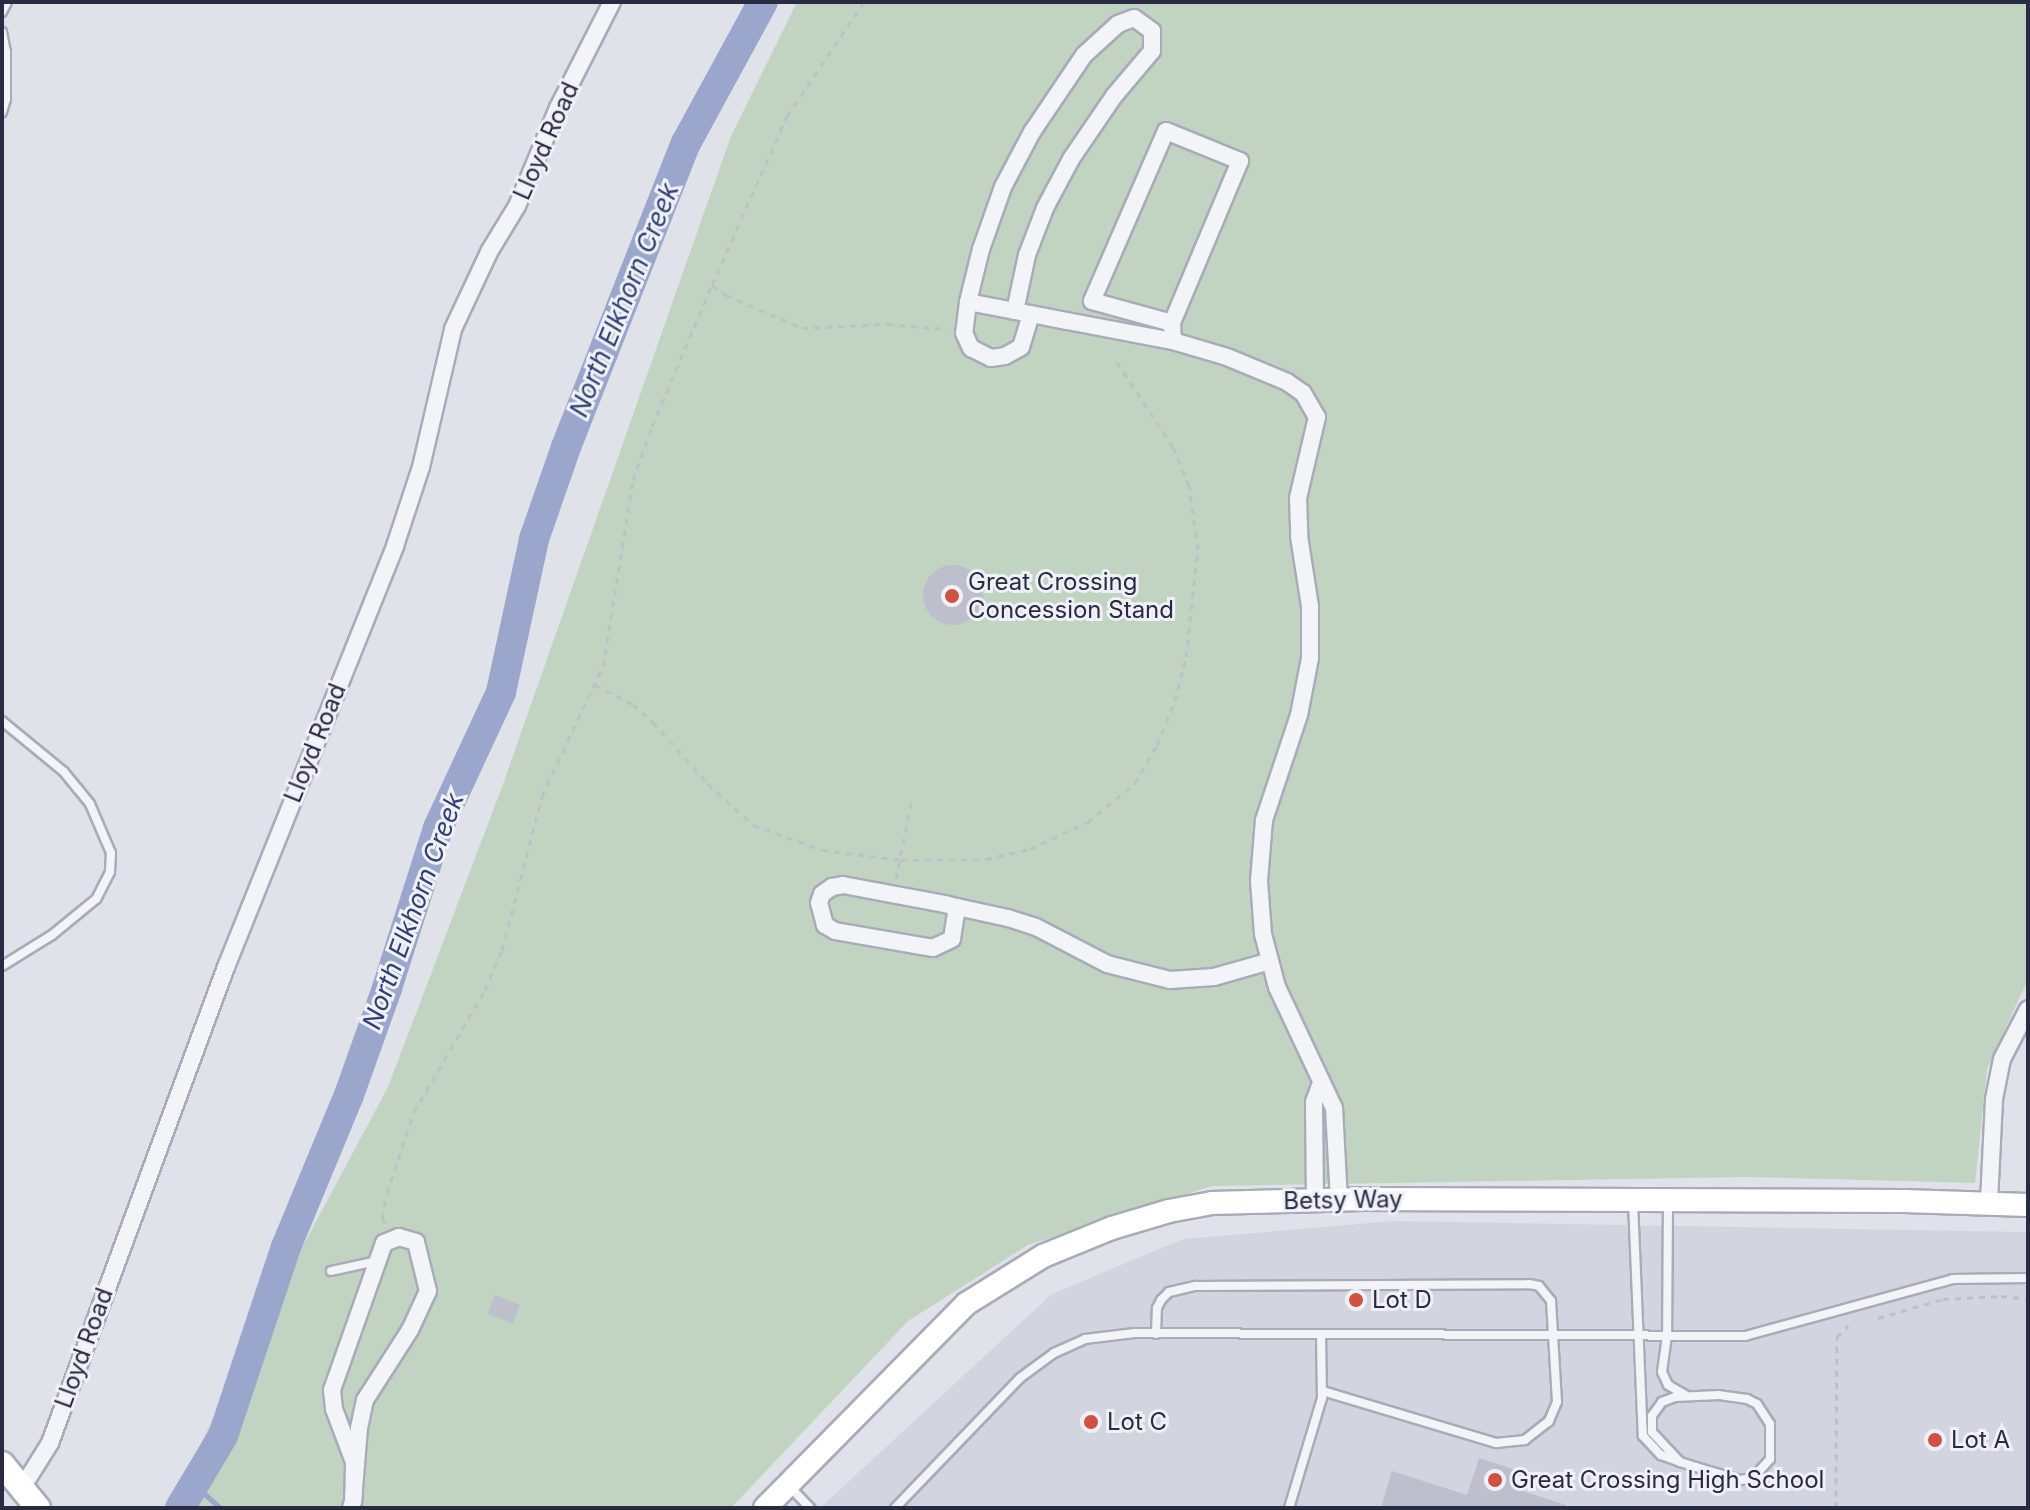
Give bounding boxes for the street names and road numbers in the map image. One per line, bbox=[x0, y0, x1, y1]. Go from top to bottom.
street label: Lloyd Road bbox=[507, 78, 585, 204]
street label: Lloyd Road bbox=[278, 679, 352, 807]
street label: Betsy Way bbox=[1283, 1185, 1403, 1215]
street label: Lloyd Road bbox=[49, 1284, 119, 1412]

